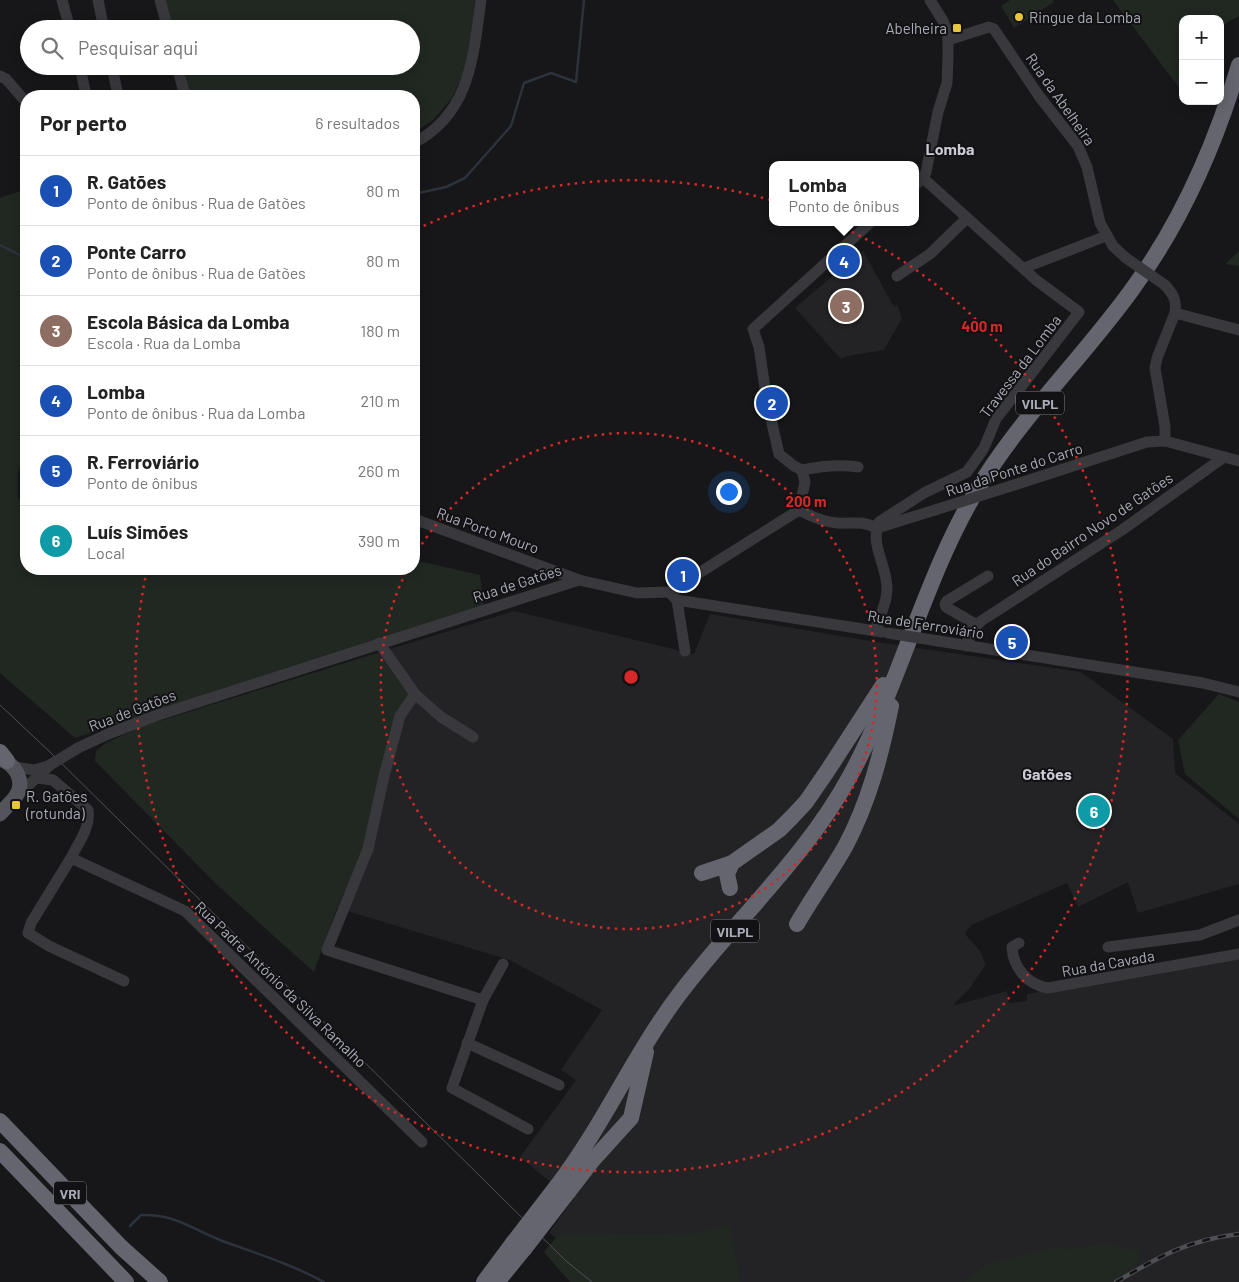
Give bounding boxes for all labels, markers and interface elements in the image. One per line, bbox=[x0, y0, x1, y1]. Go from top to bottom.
place label: Ringue da Lomba bbox=[1029, 8, 1141, 26]
marker: Ringue da Lomba bbox=[1013, 11, 1025, 23]
map controls bbox=[1179, 15, 1224, 105]
button: + bbox=[1179, 15, 1224, 60]
place label: Abelheira bbox=[885, 19, 947, 37]
search box bbox=[20, 20, 420, 75]
marker: Abelheira bbox=[951, 22, 963, 34]
icon: search bbox=[38, 34, 66, 62]
text: Pesquisar aqui bbox=[78, 36, 198, 59]
street label: Rua da Abelheira bbox=[1023, 49, 1099, 149]
button: − bbox=[1179, 60, 1224, 105]
text: Por perto bbox=[40, 110, 127, 135]
text: 6 resultados bbox=[315, 113, 400, 132]
district label: Lomba bbox=[926, 139, 974, 158]
popup bbox=[769, 161, 919, 226]
text: R. Gatões bbox=[87, 170, 166, 193]
text: Lomba bbox=[789, 173, 847, 196]
text: 1 bbox=[53, 181, 59, 200]
text: 80 m bbox=[366, 181, 400, 200]
text: Ponto de ônibus · Rua de Gatões bbox=[87, 193, 306, 212]
text: Ponto de ônibus bbox=[789, 196, 899, 215]
text: Ponte Carro bbox=[87, 240, 186, 263]
pin: 4 bbox=[828, 242, 860, 280]
text: 2 bbox=[52, 251, 60, 270]
text: 80 m bbox=[366, 251, 400, 270]
text: Ponto de ônibus · Rua de Gatões bbox=[87, 263, 306, 282]
pin: 3 bbox=[830, 287, 862, 325]
text: Escola Básica da Lomba bbox=[87, 310, 290, 333]
street label: Travessa da Lomba bbox=[975, 311, 1065, 421]
text: 400 m bbox=[961, 317, 1003, 335]
text: 3 bbox=[52, 321, 60, 340]
text: 180 m bbox=[361, 321, 400, 340]
text: Escola · Rua da Lomba bbox=[87, 333, 241, 352]
text: Lomba bbox=[87, 380, 145, 403]
pin: 2 bbox=[756, 384, 788, 422]
text: 4 bbox=[51, 391, 61, 410]
text: 210 m bbox=[361, 391, 400, 410]
road number: VILPL bbox=[1016, 392, 1064, 414]
text: Ponto de ônibus · Rua da Lomba bbox=[87, 403, 305, 422]
street label: Rua da Ponte do Carro bbox=[943, 438, 1085, 500]
text: R. Ferroviário bbox=[87, 450, 199, 473]
text: 5 bbox=[52, 461, 60, 480]
text: 260 m bbox=[358, 461, 400, 480]
street label: Rua do Bairro Novo de Gatões bbox=[1008, 468, 1176, 590]
text: Ponto de ônibus bbox=[87, 473, 198, 492]
your location bbox=[716, 479, 742, 505]
text: 200 m bbox=[785, 492, 827, 510]
street label: Rua Porto Mouro bbox=[435, 503, 541, 557]
text: Luís Simões bbox=[87, 520, 188, 543]
text: 6 bbox=[52, 531, 60, 550]
text: 390 m bbox=[358, 531, 400, 550]
text: Local bbox=[87, 543, 125, 562]
pin: 1 bbox=[667, 556, 699, 594]
street label: Rua de Gatões bbox=[470, 560, 564, 606]
street label: Rua de Ferroviário bbox=[866, 606, 986, 642]
pin: 5 bbox=[996, 623, 1028, 661]
centre of rings bbox=[622, 668, 640, 686]
street label: Rua de Gatões bbox=[86, 685, 178, 735]
district label: Gatões bbox=[1022, 764, 1072, 783]
place label: R. Gatões (rotunda) bbox=[25, 787, 87, 822]
pin: 6 bbox=[1078, 792, 1110, 830]
marker: R. Gatões (rotunda) bbox=[10, 799, 22, 811]
street label: Rua Padre António da Silva Ramalho bbox=[191, 897, 371, 1071]
road number: VILPL bbox=[711, 919, 759, 942]
street label: Rua da Cavada bbox=[1060, 946, 1156, 980]
road number: VRI bbox=[54, 1182, 86, 1204]

